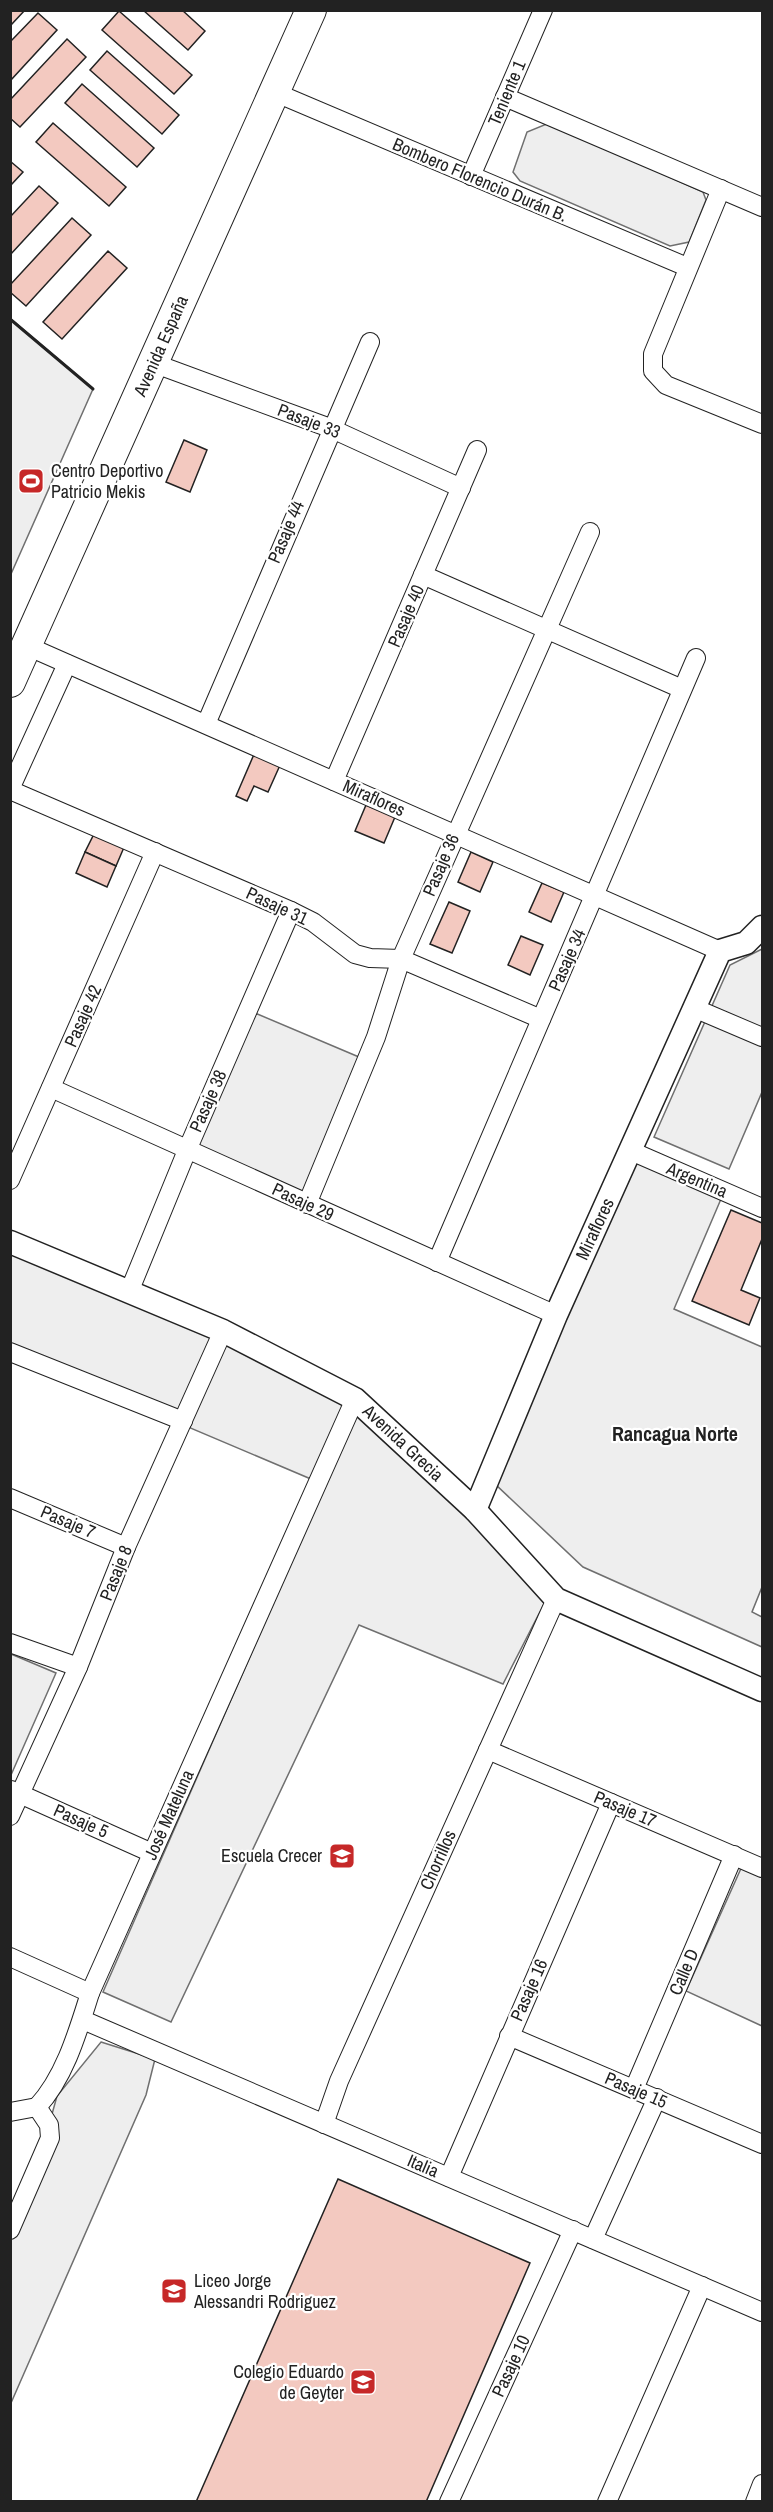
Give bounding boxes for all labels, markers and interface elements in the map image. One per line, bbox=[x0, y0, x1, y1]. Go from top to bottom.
street label: Teniente 1 bbox=[482, 55, 532, 129]
street label: Bombero Florencio Durán B. bbox=[389, 131, 572, 228]
street label: Avenida España bbox=[127, 291, 194, 401]
street label: Pasaje 33 bbox=[274, 397, 344, 444]
place label: Centro Deportivo Patricio Mekis bbox=[51, 458, 163, 504]
sports icon: Centro Deportivo Patricio Mekis bbox=[16, 466, 46, 496]
street label: Pasaje 44 bbox=[261, 497, 310, 567]
street label: Pasaje 40 bbox=[381, 581, 430, 651]
street label: Miraflores bbox=[339, 773, 409, 822]
street label: Pasaje 36 bbox=[416, 830, 465, 900]
street label: Pasaje 31 bbox=[242, 880, 313, 931]
street label: Pasaje 34 bbox=[542, 925, 591, 995]
street label: Pasaje 42 bbox=[58, 981, 107, 1051]
street label: Pasaje 38 bbox=[183, 1066, 232, 1136]
street label: Argentina bbox=[662, 1155, 732, 1204]
street label: Pasaje 29 bbox=[268, 1176, 338, 1227]
street label: Miraflores bbox=[569, 1194, 620, 1264]
street label: Avenida Grecia bbox=[357, 1398, 449, 1487]
district label: Rancagua Norte bbox=[612, 1420, 738, 1447]
street label: Pasaje 7 bbox=[37, 1499, 100, 1544]
street label: Pasaje 8 bbox=[93, 1541, 138, 1604]
street label: José Mateluna bbox=[138, 1766, 199, 1864]
street label: Pasaje 17 bbox=[590, 1784, 660, 1833]
street label: Pasaje 5 bbox=[50, 1797, 113, 1844]
street label: Chorrillos bbox=[413, 1826, 462, 1894]
school or university icon: Escuela Crecer bbox=[327, 1841, 357, 1871]
place label: Escuela Crecer bbox=[221, 1843, 322, 1868]
street label: Calle D bbox=[663, 1945, 704, 1999]
street label: Pasaje 16 bbox=[504, 1955, 553, 2025]
street label: Pasaje 15 bbox=[601, 2065, 671, 2114]
street label: Italia bbox=[404, 2148, 443, 2183]
place label: Liceo Jorge Alessandri Rodriguez bbox=[193, 2268, 336, 2314]
school or university icon: Liceo Jorge Alessandri Rodriguez bbox=[159, 2276, 189, 2306]
street label: Pasaje 10 bbox=[485, 2331, 536, 2401]
place label: Colegio Eduardo de Geyter bbox=[233, 2359, 344, 2405]
school or university icon: Colegio Eduardo de Geyter bbox=[348, 2367, 378, 2397]

